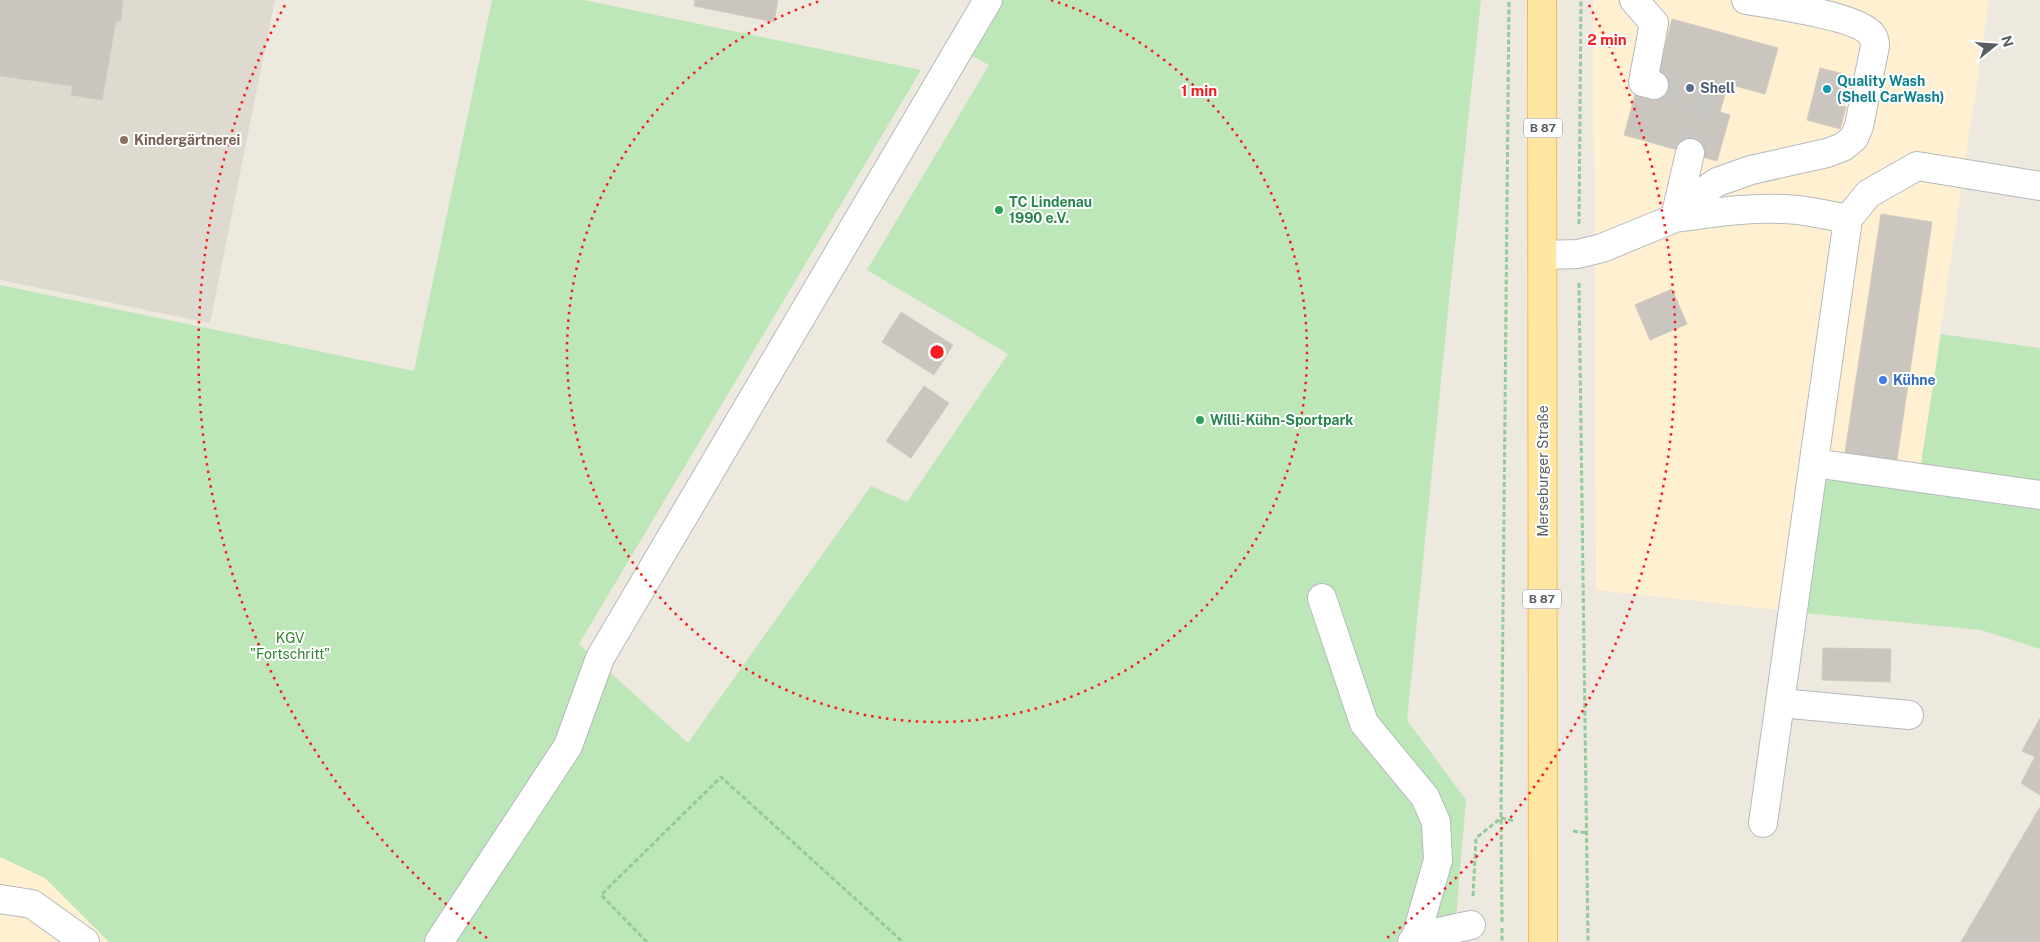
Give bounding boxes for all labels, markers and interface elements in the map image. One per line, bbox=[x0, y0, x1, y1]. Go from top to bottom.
north arrow bbox=[1970, 20, 2020, 70]
text: 2 min bbox=[1587, 31, 1627, 48]
text: N bbox=[1998, 34, 2017, 49]
place label: Quality Wash (Shell CarWash) bbox=[1837, 73, 1945, 105]
place label: Shell bbox=[1700, 80, 1735, 96]
text: 1 min bbox=[1181, 82, 1217, 99]
marker: Shell bbox=[1684, 82, 1696, 94]
marker: Quality Wash (Shell CarWash) bbox=[1821, 83, 1833, 95]
road number: B 87 bbox=[1524, 119, 1562, 138]
place label: Kindergärtnerei bbox=[134, 132, 240, 148]
marker: Kindergärtnerei bbox=[118, 134, 130, 146]
place label: TC Lindenau 1990 e.V. bbox=[1009, 194, 1092, 226]
marker: TC Lindenau 1990 e.V. bbox=[993, 204, 1005, 216]
centre of rings bbox=[928, 343, 946, 361]
place label: Kühne bbox=[1893, 372, 1936, 388]
marker: Kühne bbox=[1877, 374, 1889, 386]
street label: Merseburger Straße bbox=[1535, 405, 1551, 537]
place label: Willi-Kühn-Sportpark bbox=[1210, 412, 1353, 428]
marker: Willi-Kühn-Sportpark bbox=[1194, 414, 1206, 426]
road number: B 87 bbox=[1523, 590, 1561, 608]
park label: KGV "Fortschritt" bbox=[250, 630, 330, 662]

